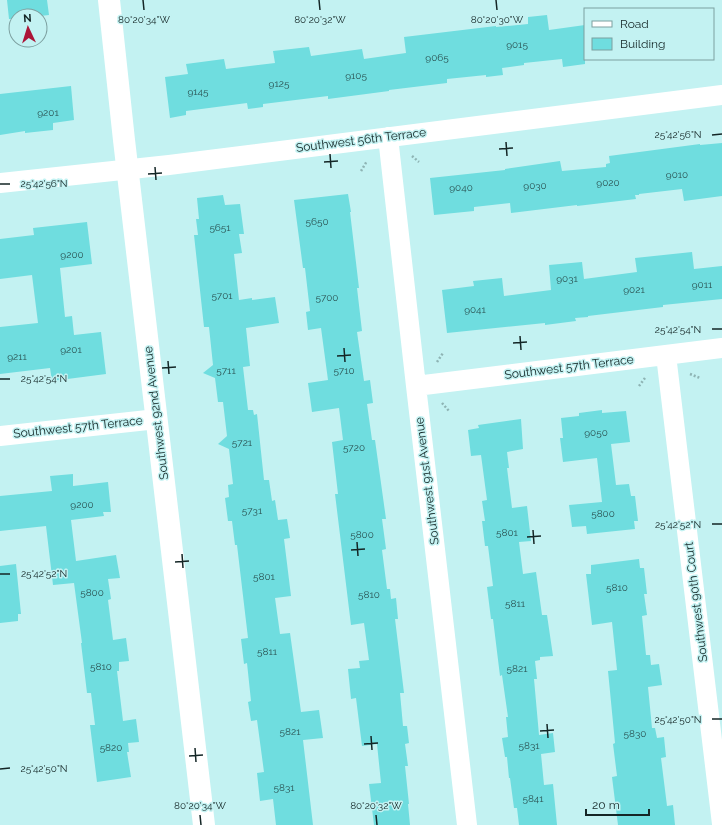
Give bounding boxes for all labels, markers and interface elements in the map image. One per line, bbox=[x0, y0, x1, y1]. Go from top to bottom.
north arrow bbox=[8, 8, 48, 48]
legend bbox=[584, 8, 714, 60]
text: N bbox=[23, 12, 32, 25]
text: 80°20'34"W bbox=[118, 14, 170, 25]
text: 80°20'32"W bbox=[294, 14, 346, 25]
text: 80°20'30"W bbox=[471, 14, 524, 25]
text: Road bbox=[620, 17, 649, 31]
text: Building bbox=[620, 37, 666, 51]
house number: 9015 bbox=[506, 39, 528, 50]
house number: 9065 bbox=[425, 52, 449, 63]
house number: 9105 bbox=[345, 70, 367, 81]
house number: 9125 bbox=[269, 78, 290, 89]
house number: 9145 bbox=[187, 86, 209, 97]
house number: 9201 bbox=[37, 107, 59, 118]
street label: Southwest 56th Terrace bbox=[295, 125, 427, 155]
text: 25°42'56"N bbox=[654, 129, 702, 140]
house number: 9010 bbox=[666, 169, 688, 180]
house number: 9020 bbox=[596, 177, 620, 188]
text: 25°42'56"N bbox=[20, 178, 68, 189]
house number: 9030 bbox=[523, 180, 547, 191]
house number: 9040 bbox=[449, 182, 473, 193]
house number: 5650 bbox=[305, 216, 329, 227]
house number: 5651 bbox=[209, 222, 231, 233]
house number: 9200 bbox=[60, 249, 84, 260]
house number: 9031 bbox=[556, 273, 579, 284]
house number: 9011 bbox=[692, 279, 713, 290]
house number: 9021 bbox=[623, 284, 645, 295]
house number: 5701 bbox=[211, 290, 233, 301]
house number: 5700 bbox=[316, 292, 338, 303]
house number: 9041 bbox=[464, 304, 487, 315]
text: 25°42'54"N bbox=[655, 324, 701, 335]
house number: 9201 bbox=[60, 344, 82, 355]
street label: Southwest 92nd Avenue bbox=[141, 345, 171, 481]
house number: 9211 bbox=[7, 351, 28, 362]
street label: Southwest 57th Terrace bbox=[504, 352, 634, 382]
house number: 5711 bbox=[216, 365, 236, 376]
house number: 5710 bbox=[333, 365, 355, 376]
text: 25°42'54"N bbox=[21, 373, 67, 384]
street label: Southwest 57th Terrace bbox=[13, 413, 143, 441]
street label: Southwest 91st Avenue bbox=[412, 416, 442, 546]
house number: 9050 bbox=[584, 427, 608, 438]
house number: 5721 bbox=[232, 437, 253, 448]
house number: 5720 bbox=[343, 442, 365, 453]
house number: 9200 bbox=[70, 499, 94, 510]
house number: 5731 bbox=[242, 505, 263, 516]
house number: 5800 bbox=[591, 508, 615, 519]
text: 25°42'52"N bbox=[655, 519, 701, 530]
house number: 5801 bbox=[496, 527, 519, 538]
house number: 5800 bbox=[350, 529, 374, 540]
street label: Southwest 90th Court bbox=[682, 541, 710, 663]
text: 25°42'52"N bbox=[21, 568, 67, 579]
house number: 5801 bbox=[253, 571, 276, 582]
house number: 5810 bbox=[606, 582, 628, 593]
house number: 5800 bbox=[80, 587, 104, 598]
house number: 5810 bbox=[358, 589, 380, 600]
house number: 5811 bbox=[505, 598, 526, 609]
house number: 5811 bbox=[257, 646, 278, 657]
house number: 5810 bbox=[90, 661, 112, 672]
house number: 5821 bbox=[507, 663, 528, 674]
text: 25°42'50"N bbox=[654, 714, 702, 725]
house number: 5821 bbox=[280, 726, 301, 737]
house number: 5830 bbox=[624, 728, 646, 739]
house number: 5831 bbox=[519, 740, 540, 751]
house number: 5820 bbox=[100, 742, 122, 753]
text: 25°42'50"N bbox=[20, 763, 68, 774]
house number: 5831 bbox=[274, 782, 295, 793]
scale bar bbox=[586, 791, 649, 817]
house number: 5841 bbox=[522, 793, 544, 804]
text: 20 m bbox=[592, 798, 620, 812]
text: 80°20'34"W bbox=[174, 800, 226, 811]
text: 80°20'32"W bbox=[350, 800, 402, 811]

